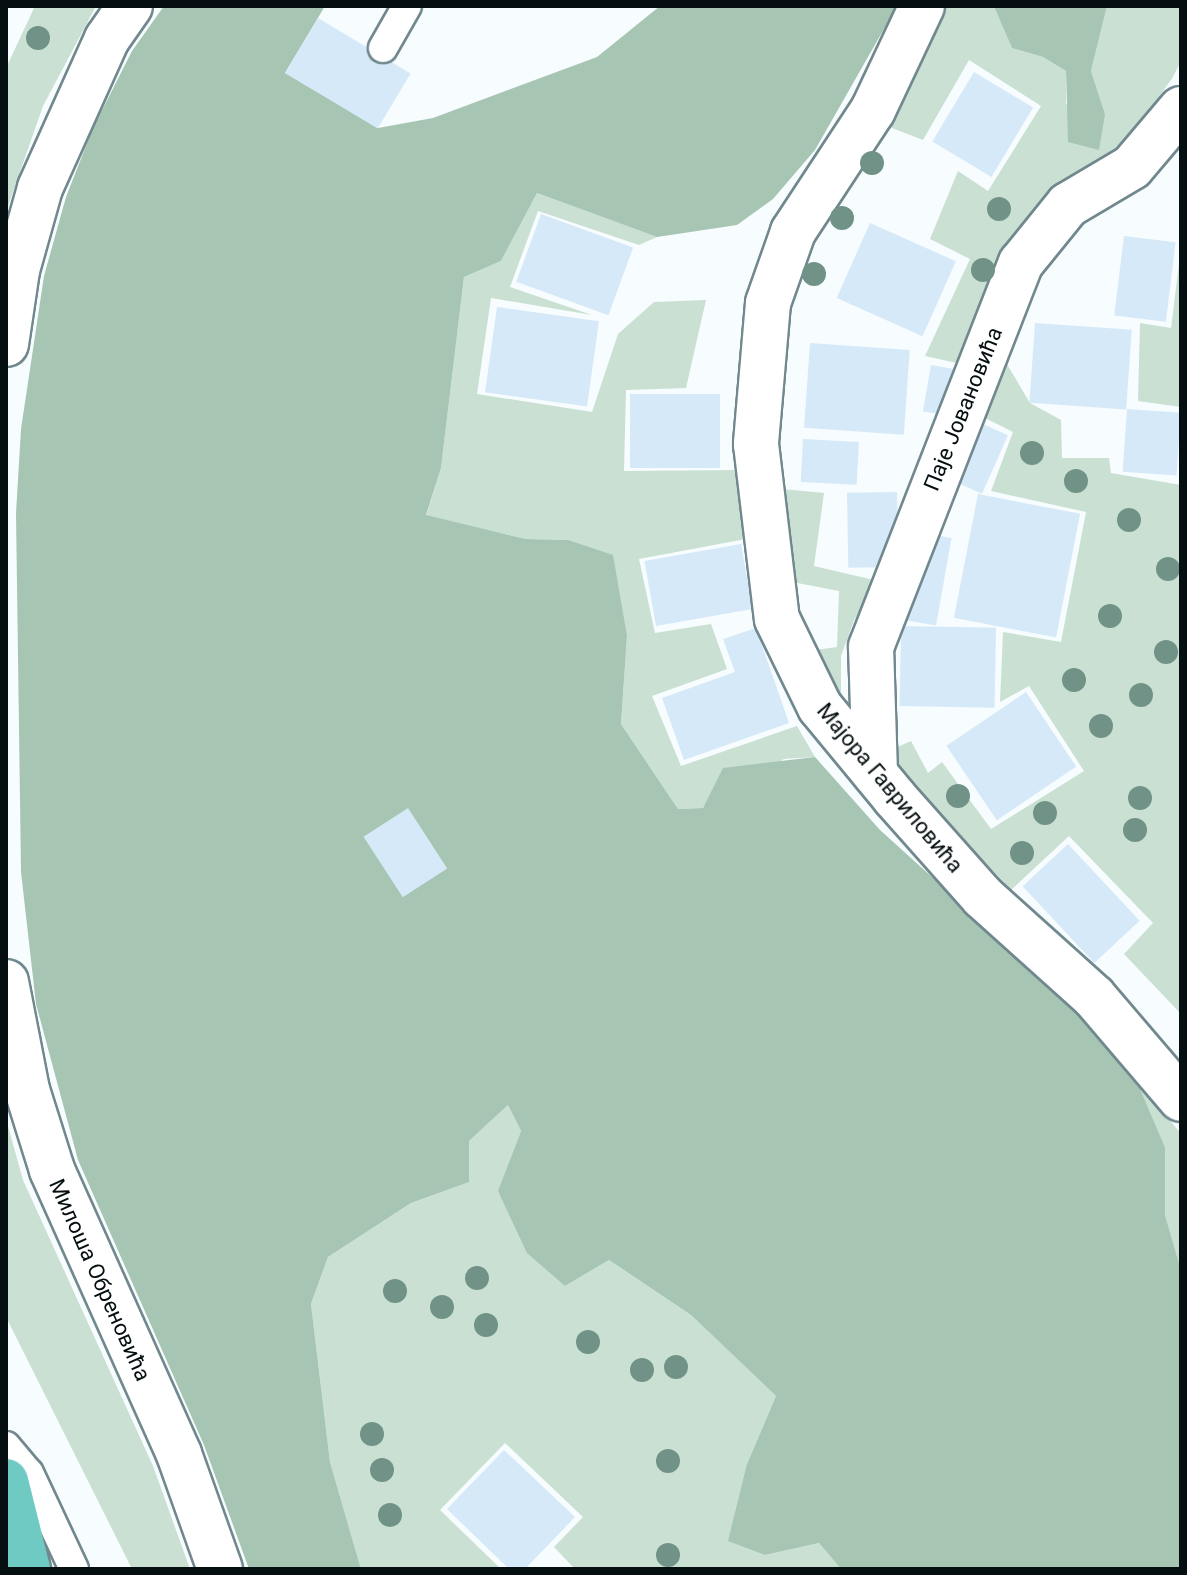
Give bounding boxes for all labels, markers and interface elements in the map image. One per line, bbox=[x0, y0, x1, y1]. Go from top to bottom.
street label: Паје Јовановића bbox=[918, 323, 1008, 495]
street label: Мајора Гавриловића bbox=[811, 698, 969, 878]
street label: Милоша Обреновића bbox=[44, 1175, 156, 1385]

